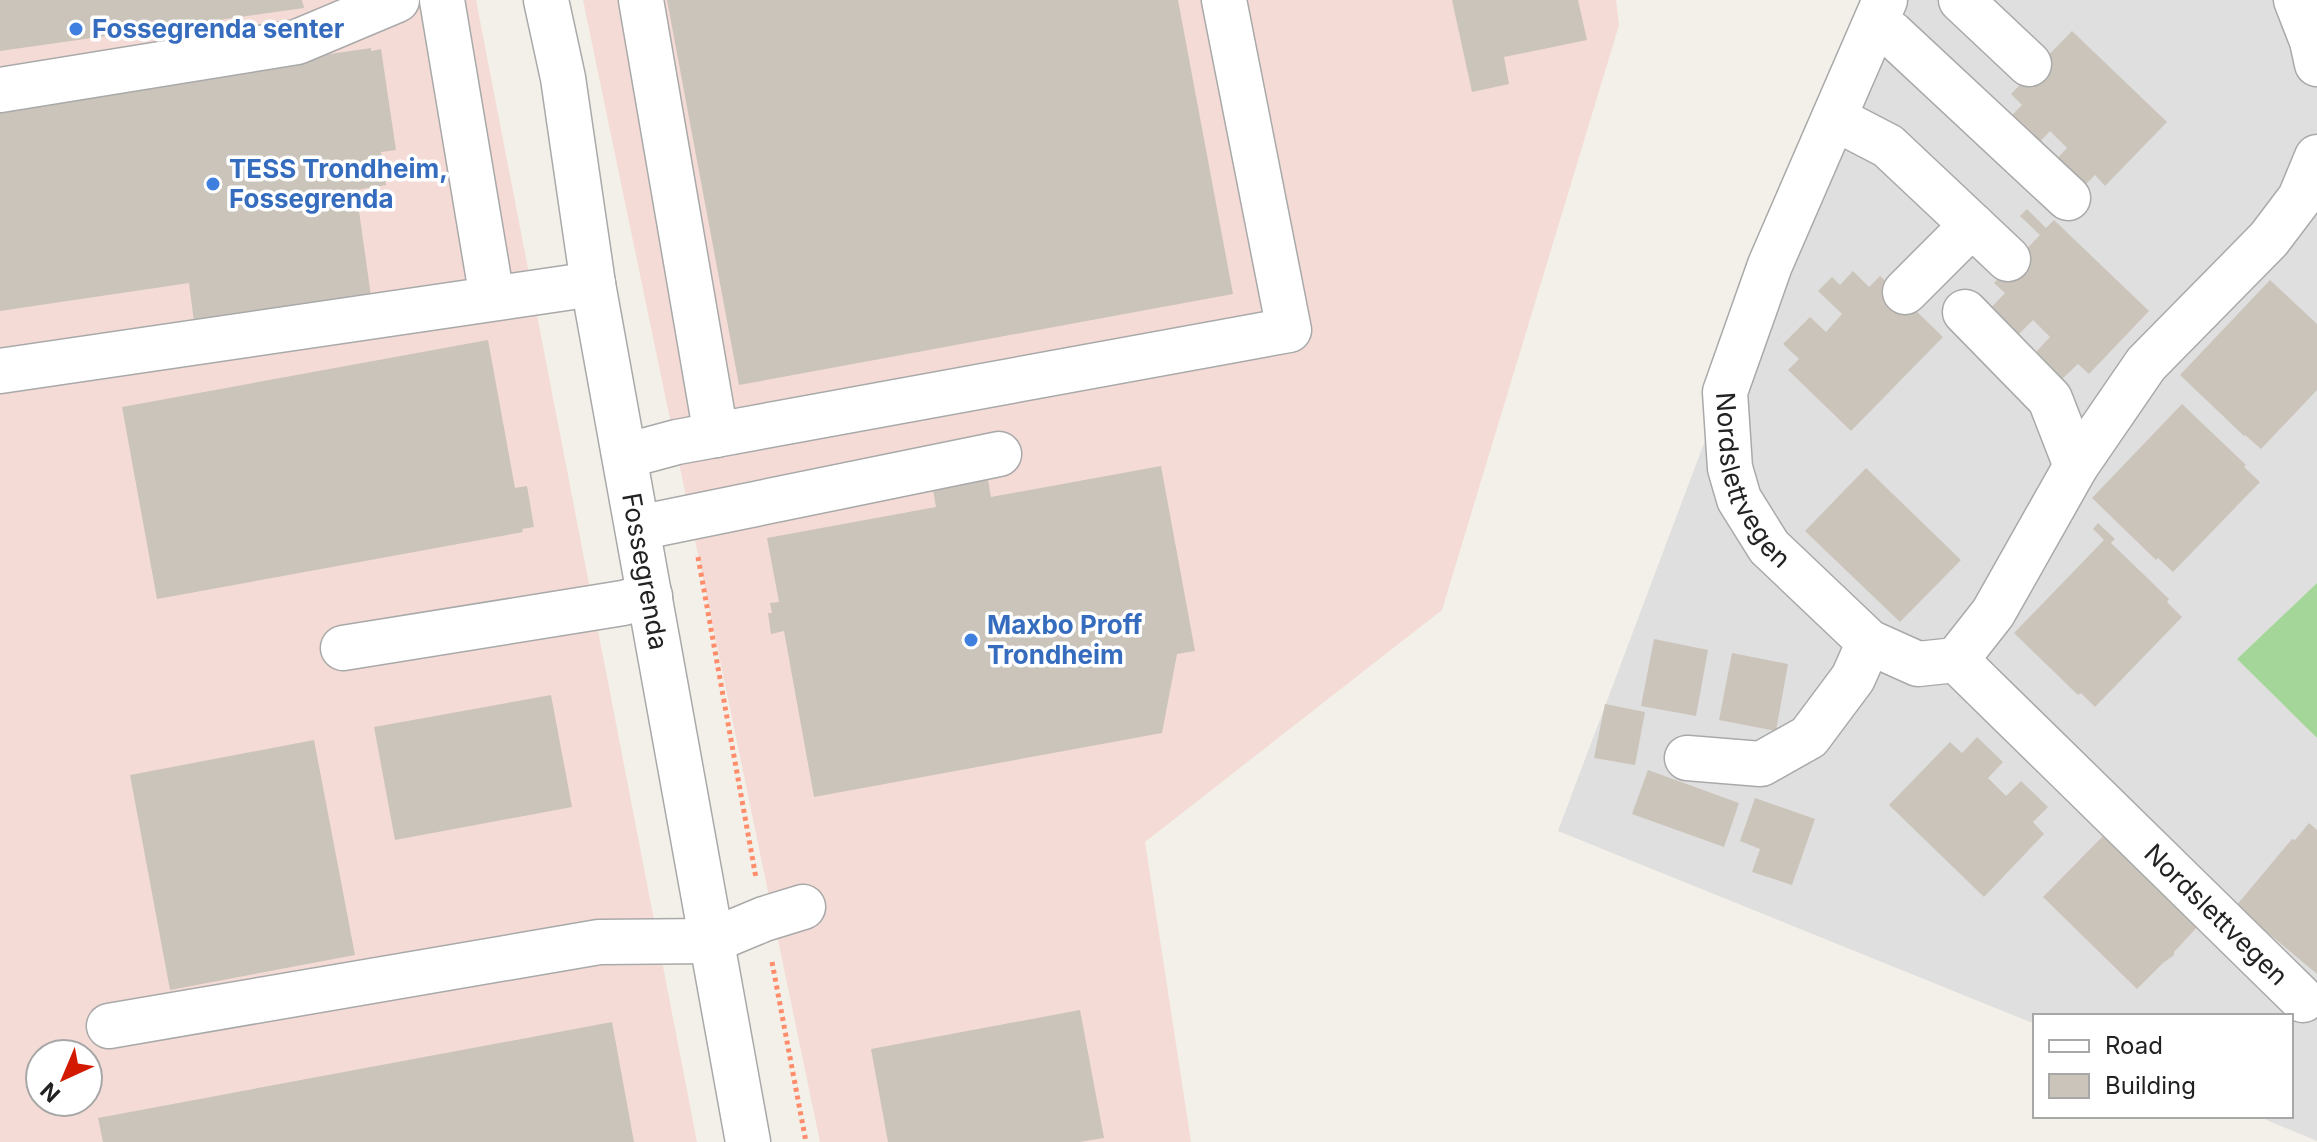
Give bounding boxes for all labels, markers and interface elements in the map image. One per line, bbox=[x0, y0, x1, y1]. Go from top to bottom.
place label: Fossegrenda senter bbox=[92, 13, 345, 44]
marker: Fossegrenda senter bbox=[67, 20, 85, 38]
place label: TESS Trondheim, Fossegrenda bbox=[229, 153, 448, 214]
marker: TESS Trondheim, Fossegrenda bbox=[204, 175, 222, 193]
street label: Nordslettvegen bbox=[1710, 391, 1797, 574]
street label: Fossegrenda bbox=[616, 490, 675, 652]
place label: Maxbo Proff Trondheim bbox=[987, 609, 1143, 670]
marker: Maxbo Proff Trondheim bbox=[962, 631, 980, 649]
street label: Nordslettvegen bbox=[2138, 837, 2294, 991]
legend bbox=[2033, 1014, 2293, 1118]
text: Road bbox=[2105, 1031, 2163, 1060]
north arrow bbox=[24, 1038, 104, 1118]
text: Building bbox=[2105, 1071, 2196, 1100]
text: N bbox=[35, 1077, 65, 1108]

